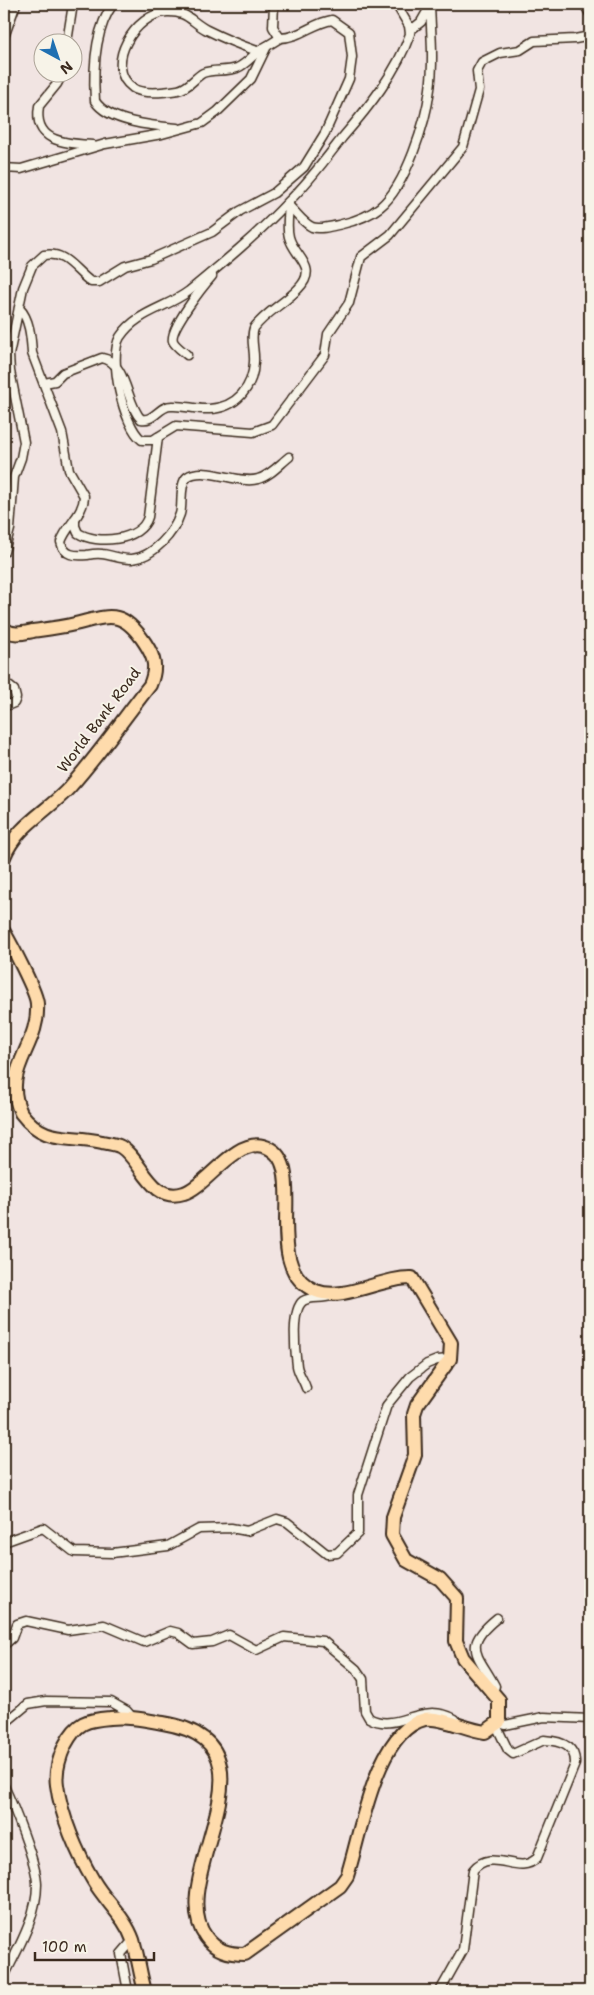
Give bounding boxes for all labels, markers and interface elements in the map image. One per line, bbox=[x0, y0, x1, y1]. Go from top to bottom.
north arrow bbox=[32, 32, 82, 82]
text: N bbox=[56, 57, 76, 78]
street label: World Bank Road bbox=[53, 663, 145, 777]
scale bar bbox=[35, 1930, 154, 1962]
text: 100 m bbox=[42, 1937, 87, 1957]

